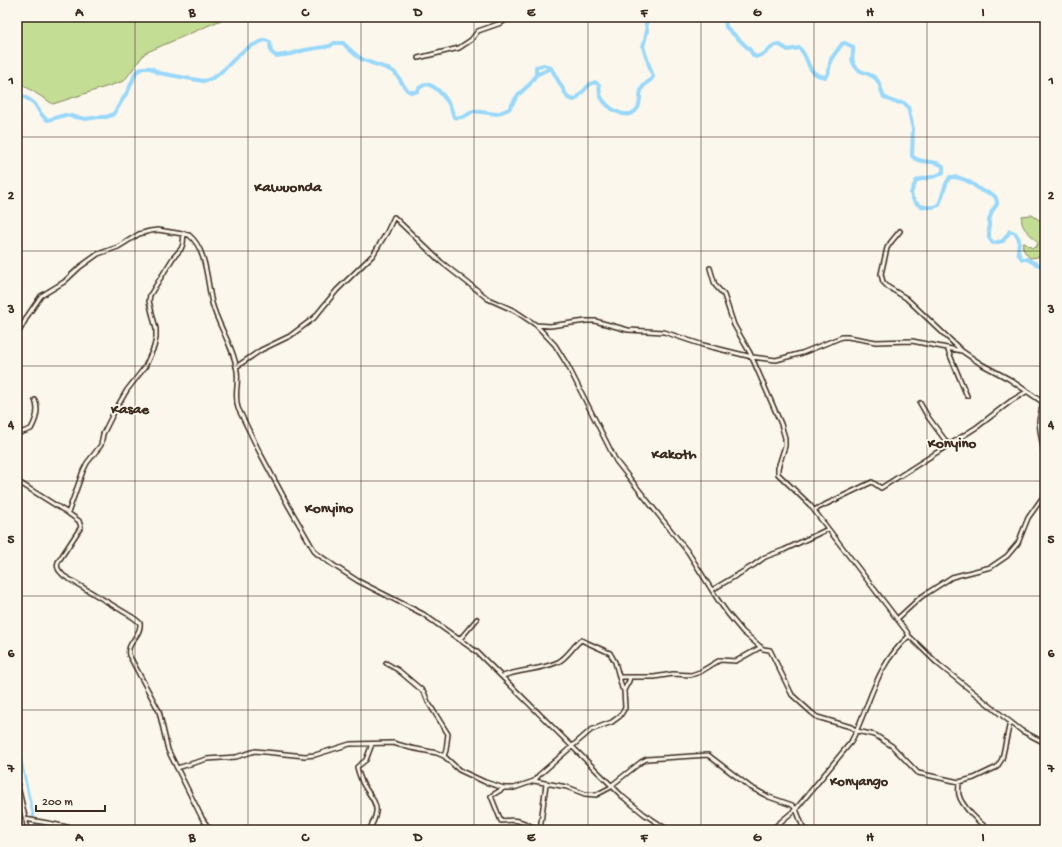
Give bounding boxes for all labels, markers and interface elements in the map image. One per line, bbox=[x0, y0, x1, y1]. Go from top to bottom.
text: A bbox=[74, 6, 84, 21]
text: B bbox=[188, 6, 197, 21]
text: C bbox=[300, 6, 310, 21]
text: D bbox=[413, 6, 423, 21]
text: E bbox=[527, 6, 536, 21]
text: F bbox=[640, 6, 649, 21]
text: G bbox=[753, 6, 762, 21]
text: H bbox=[866, 6, 874, 21]
text: I bbox=[981, 6, 985, 21]
text: 1 bbox=[7, 74, 14, 89]
text: 1 bbox=[1047, 74, 1054, 89]
district label: Kawuonda bbox=[253, 179, 322, 197]
text: 2 bbox=[8, 189, 15, 204]
text: 2 bbox=[1048, 189, 1055, 204]
text: 3 bbox=[7, 303, 15, 318]
text: 3 bbox=[1047, 303, 1055, 318]
district label: Kasae bbox=[110, 401, 150, 419]
text: 4 bbox=[7, 418, 15, 433]
text: 4 bbox=[1047, 418, 1055, 433]
district label: Konyino bbox=[927, 435, 977, 453]
district label: Kakoth bbox=[650, 446, 697, 464]
district label: Konyino bbox=[304, 500, 354, 518]
text: 5 bbox=[8, 533, 15, 548]
text: 5 bbox=[1048, 533, 1055, 548]
text: 6 bbox=[8, 647, 15, 662]
text: 6 bbox=[1048, 647, 1055, 662]
text: 7 bbox=[7, 762, 16, 777]
text: 7 bbox=[1047, 762, 1056, 777]
district label: Konyango bbox=[829, 774, 889, 791]
scale bar bbox=[36, 787, 105, 813]
text: 200 m bbox=[42, 796, 73, 810]
text: A bbox=[74, 831, 84, 846]
text: B bbox=[188, 831, 197, 846]
text: C bbox=[300, 831, 310, 846]
text: D bbox=[413, 831, 423, 846]
text: E bbox=[527, 831, 536, 846]
text: F bbox=[640, 831, 649, 846]
text: G bbox=[753, 831, 762, 846]
text: H bbox=[866, 831, 874, 846]
text: I bbox=[981, 831, 985, 846]

